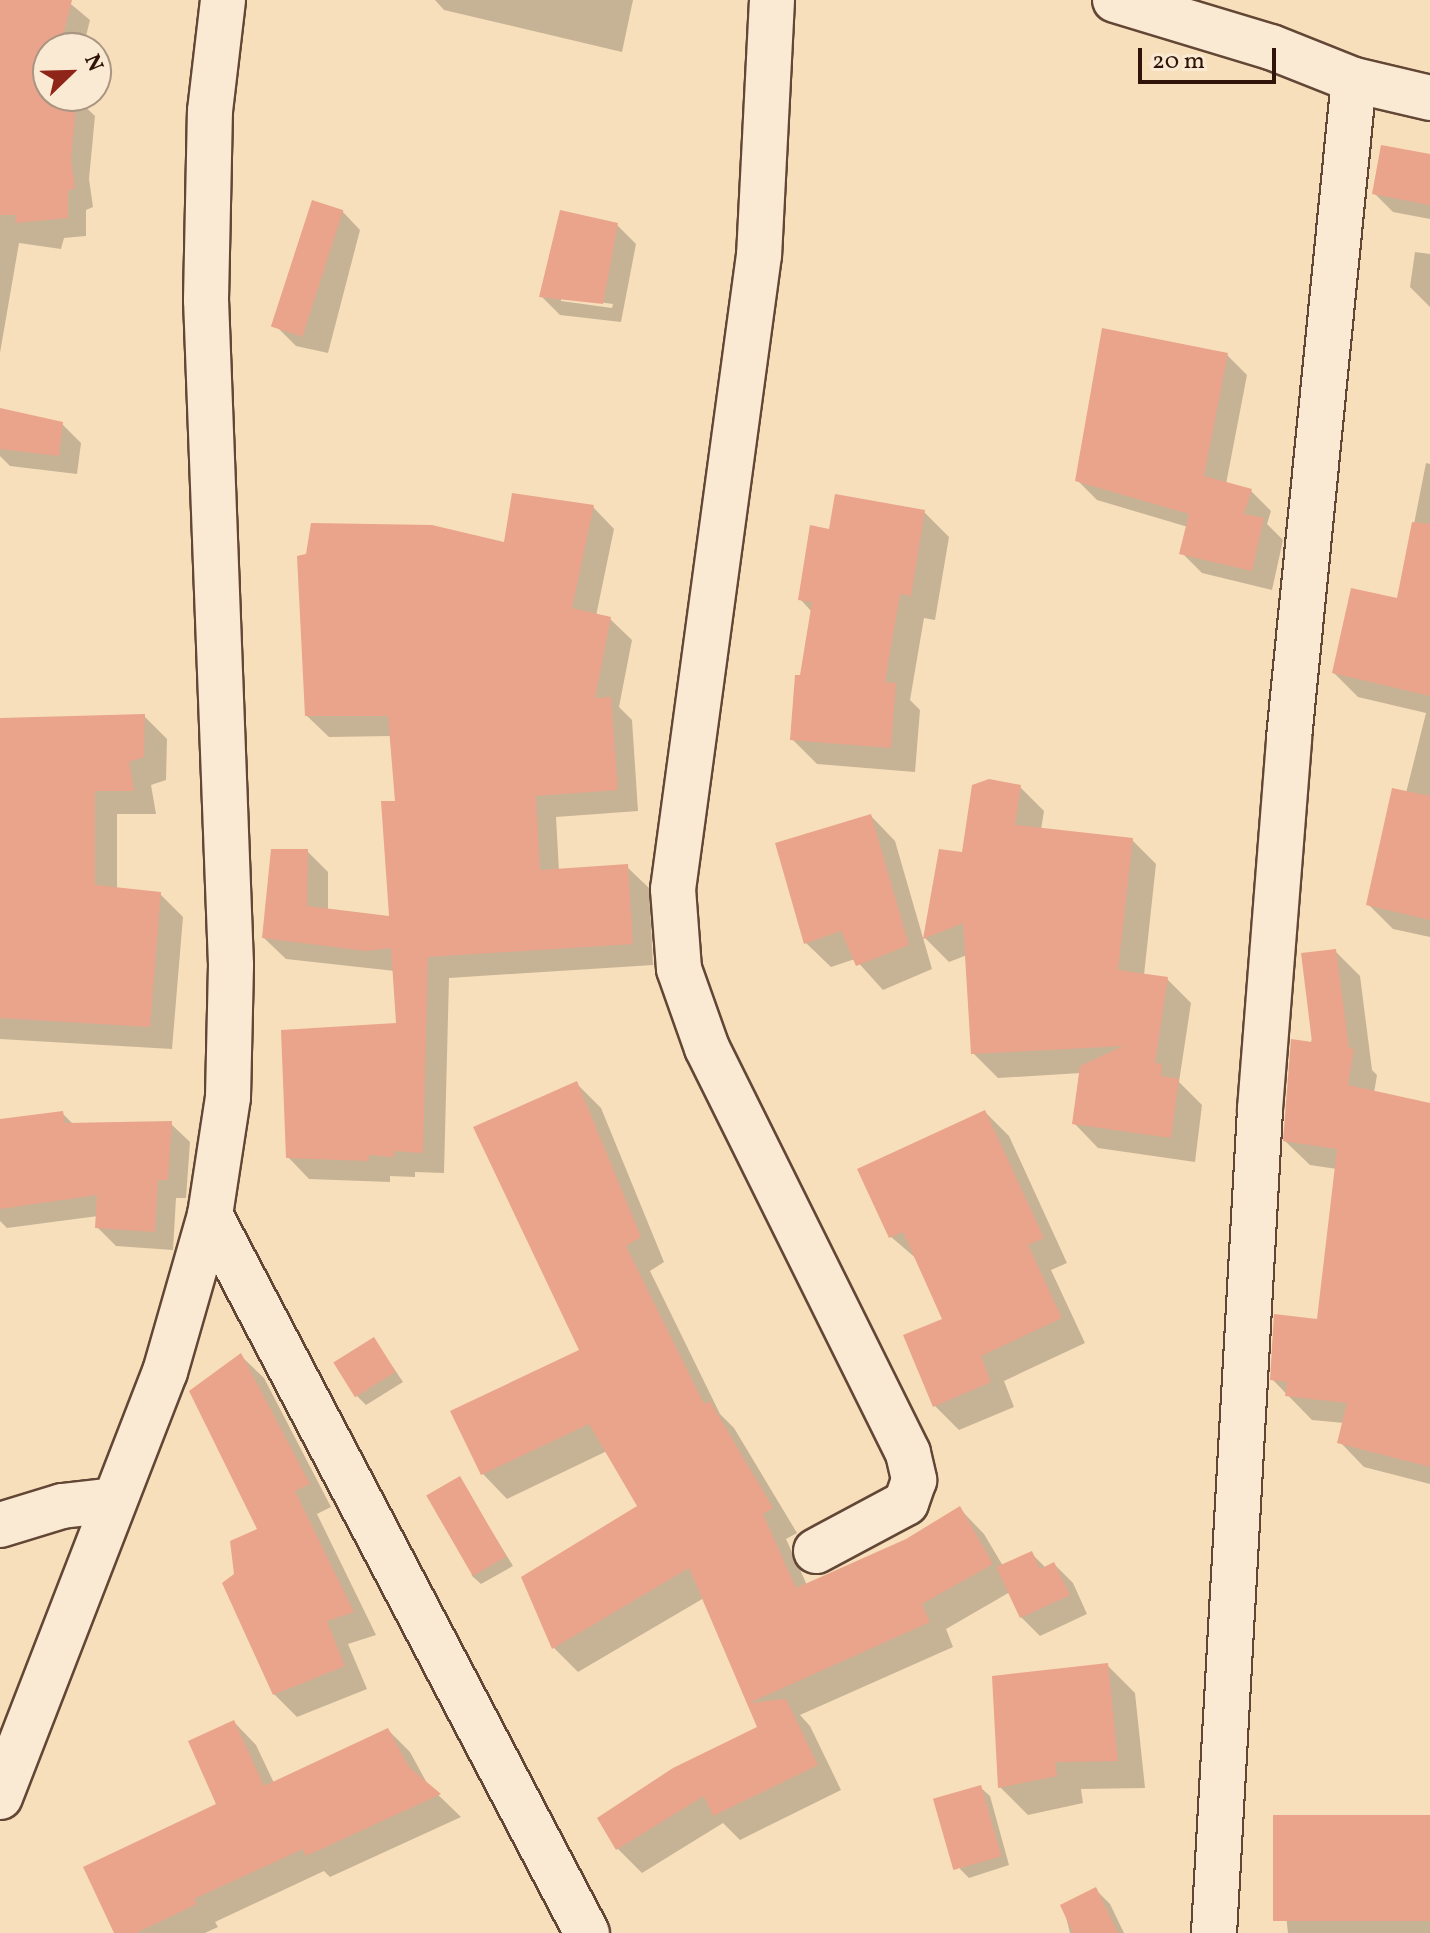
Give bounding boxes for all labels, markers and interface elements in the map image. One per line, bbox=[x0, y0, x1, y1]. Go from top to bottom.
north arrow bbox=[32, 32, 112, 112]
scale bar bbox=[1142, 32, 1280, 82]
text: 20 m bbox=[1152, 45, 1205, 79]
text: N bbox=[75, 50, 110, 77]

